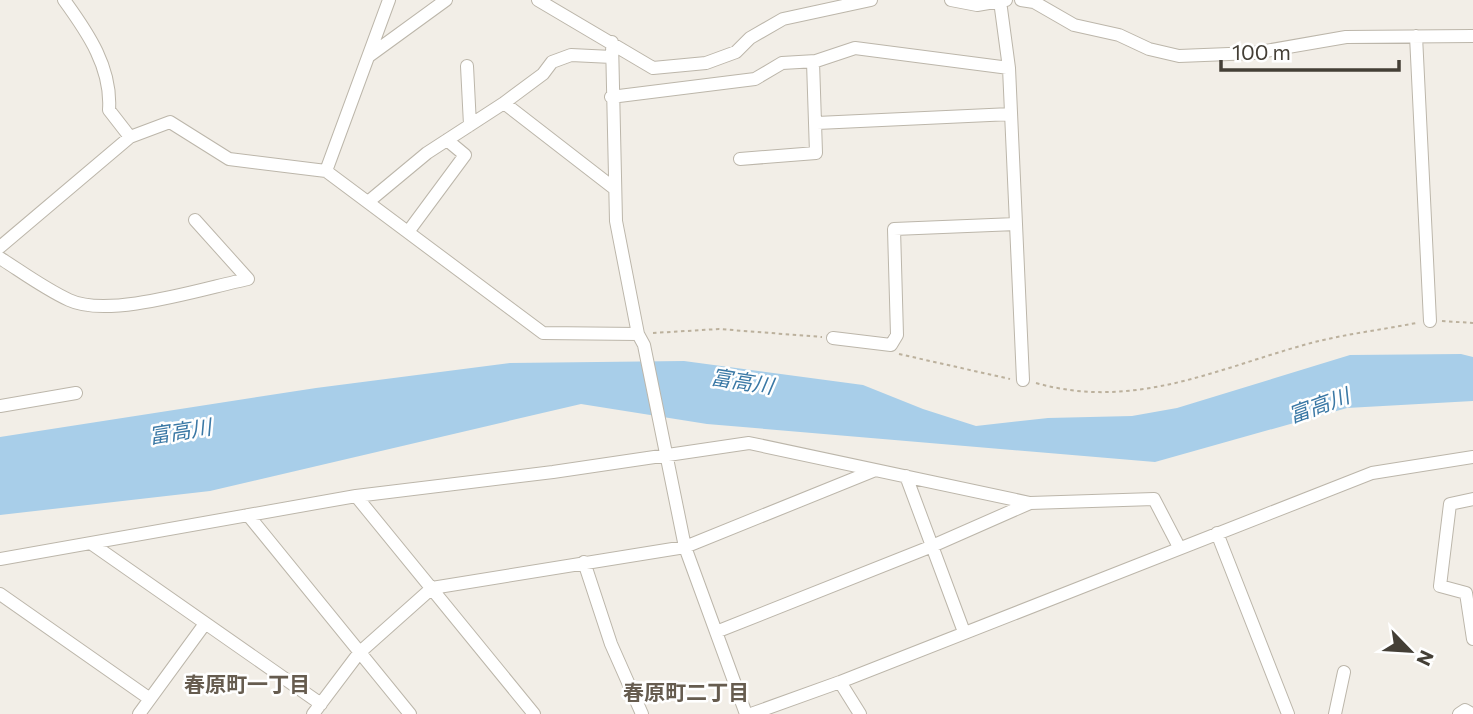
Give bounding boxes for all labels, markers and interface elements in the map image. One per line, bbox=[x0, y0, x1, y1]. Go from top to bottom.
scale bar bbox=[1221, 28, 1400, 72]
text: 100 m bbox=[1232, 39, 1291, 64]
water label: 富高川 bbox=[709, 363, 777, 398]
water label: 富高川 bbox=[1285, 381, 1354, 427]
water label: 富高川 bbox=[147, 413, 215, 448]
north arrow bbox=[1375, 616, 1445, 686]
text: N bbox=[1412, 647, 1439, 670]
district label: 春原町一丁目 bbox=[184, 671, 310, 696]
district label: 春原町二丁目 bbox=[623, 679, 749, 704]

